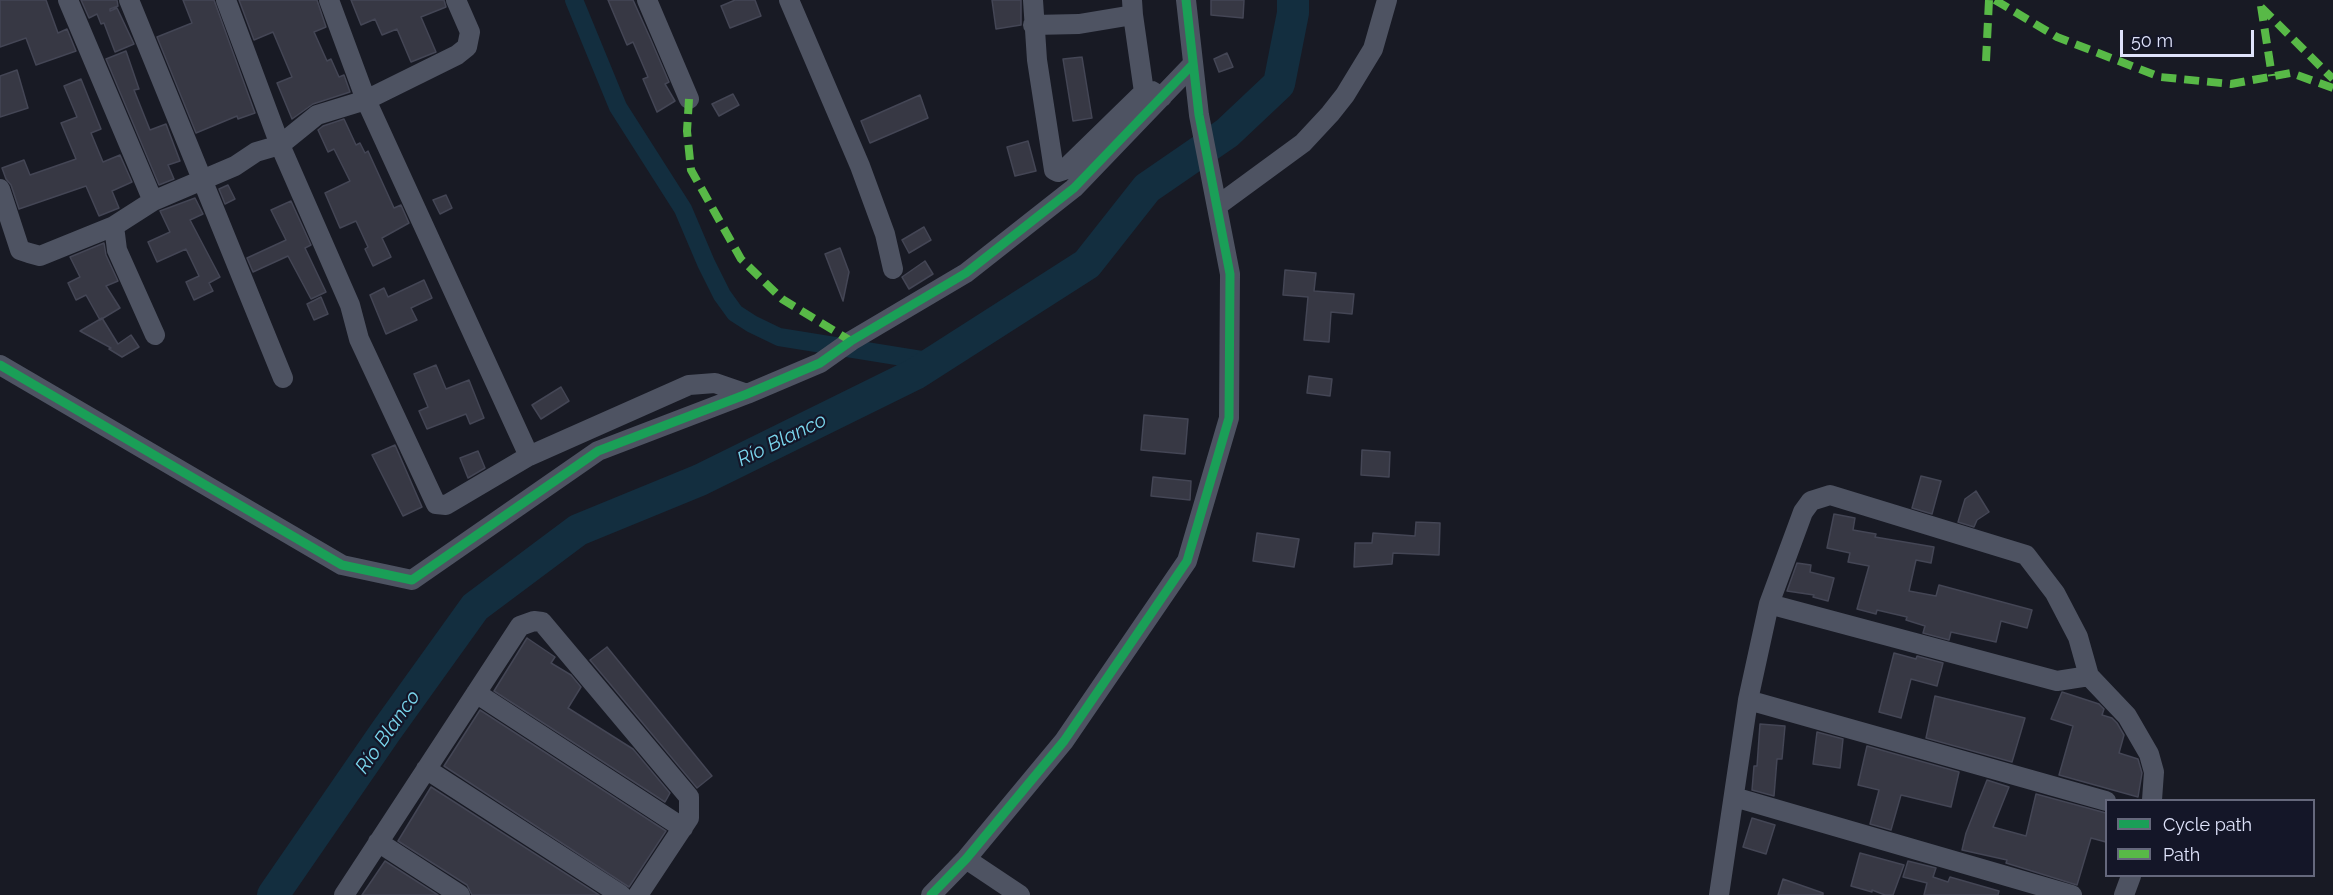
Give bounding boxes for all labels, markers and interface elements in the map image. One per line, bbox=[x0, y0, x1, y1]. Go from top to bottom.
scale bar bbox=[2123, 18, 2256, 56]
text: 50 m bbox=[2131, 30, 2173, 51]
water label: Río Blanco bbox=[733, 408, 831, 472]
water label: Río Blanco bbox=[351, 686, 425, 778]
legend bbox=[2105, 799, 2315, 877]
text: Cycle path bbox=[2163, 814, 2252, 835]
text: Path bbox=[2163, 844, 2200, 865]

